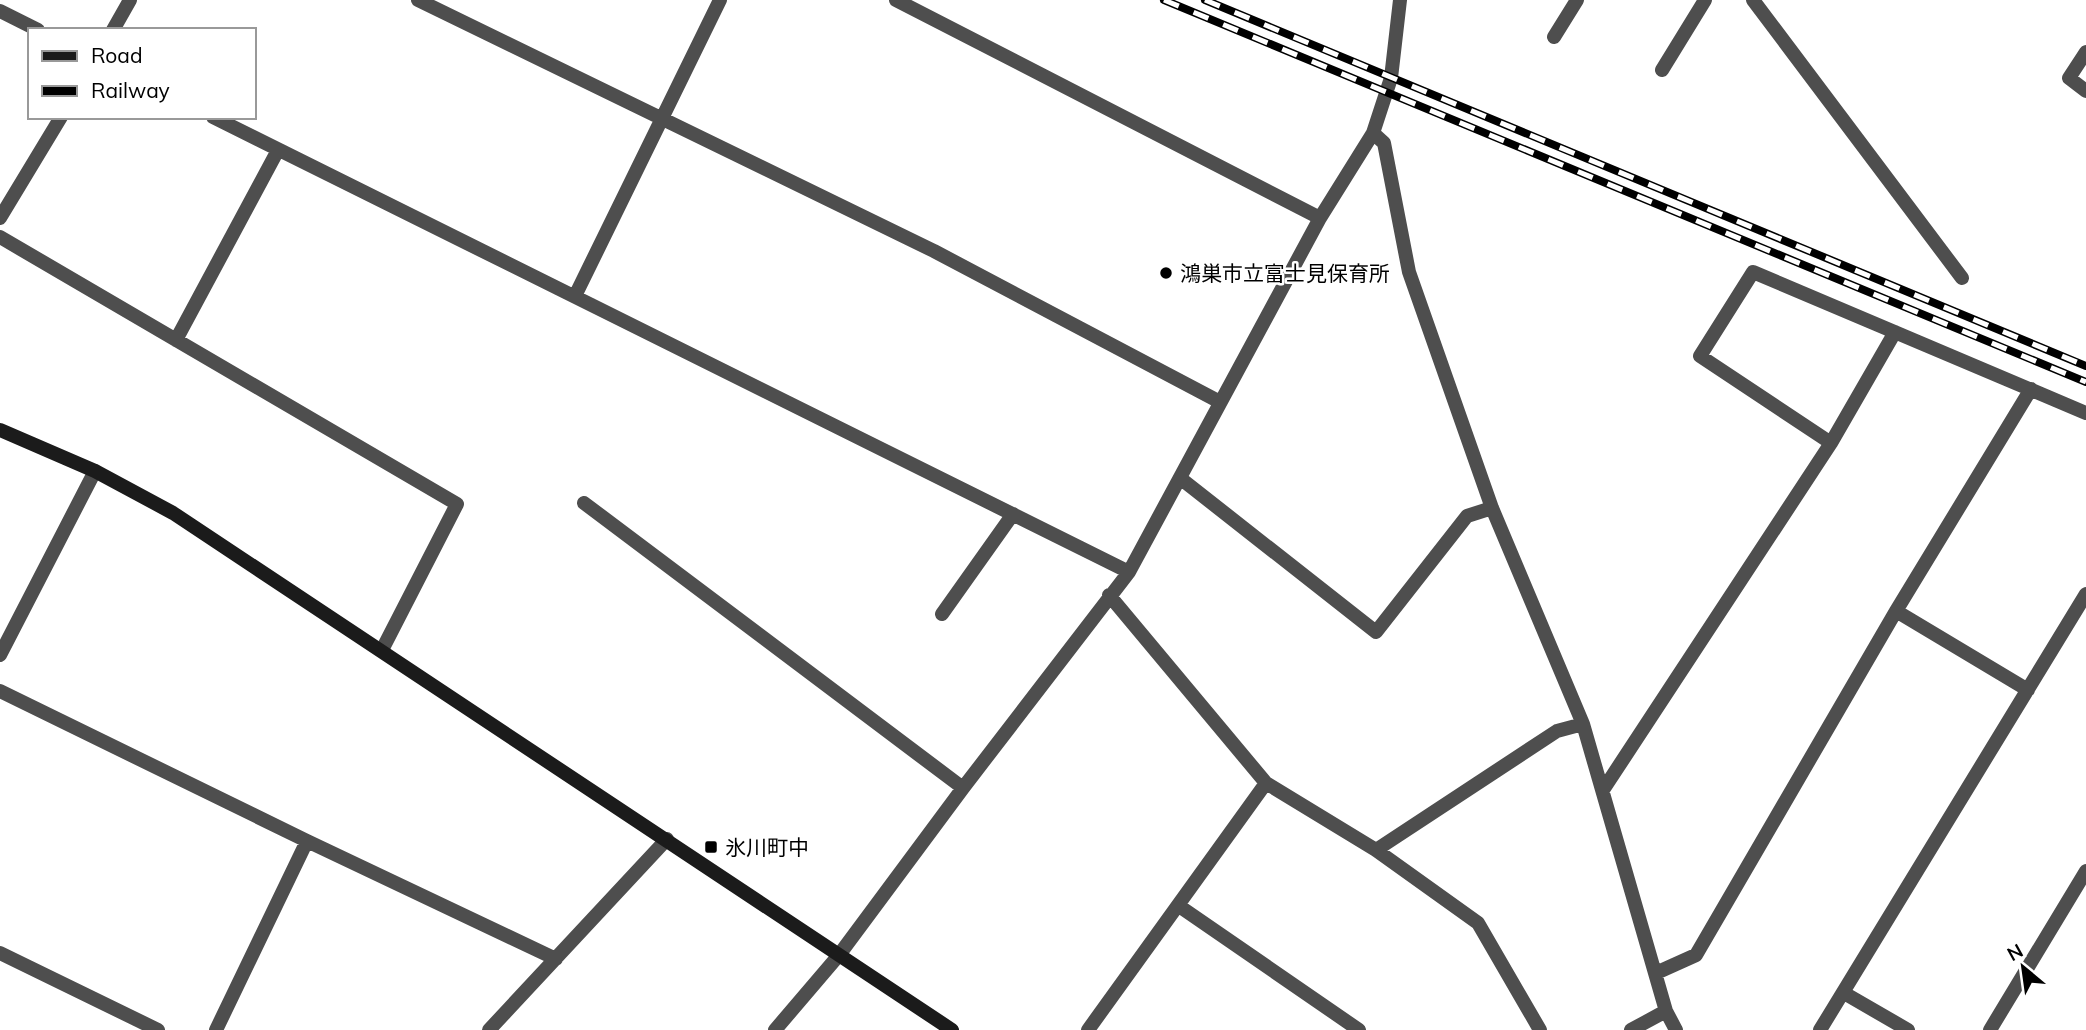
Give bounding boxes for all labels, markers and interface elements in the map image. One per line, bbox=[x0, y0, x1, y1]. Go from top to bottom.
legend bbox=[28, 28, 256, 119]
text: Road bbox=[91, 42, 142, 68]
text: Railway bbox=[91, 77, 170, 103]
place label: 鴻巣市立富士見保育所 bbox=[1180, 260, 1390, 286]
marker: 鴻巣市立富士見保育所 bbox=[1158, 265, 1174, 281]
place label: 氷川町中 bbox=[725, 834, 809, 860]
marker: 氷川町中 bbox=[703, 839, 719, 855]
north arrow bbox=[1988, 932, 2058, 1002]
text: N bbox=[2003, 938, 2027, 966]

